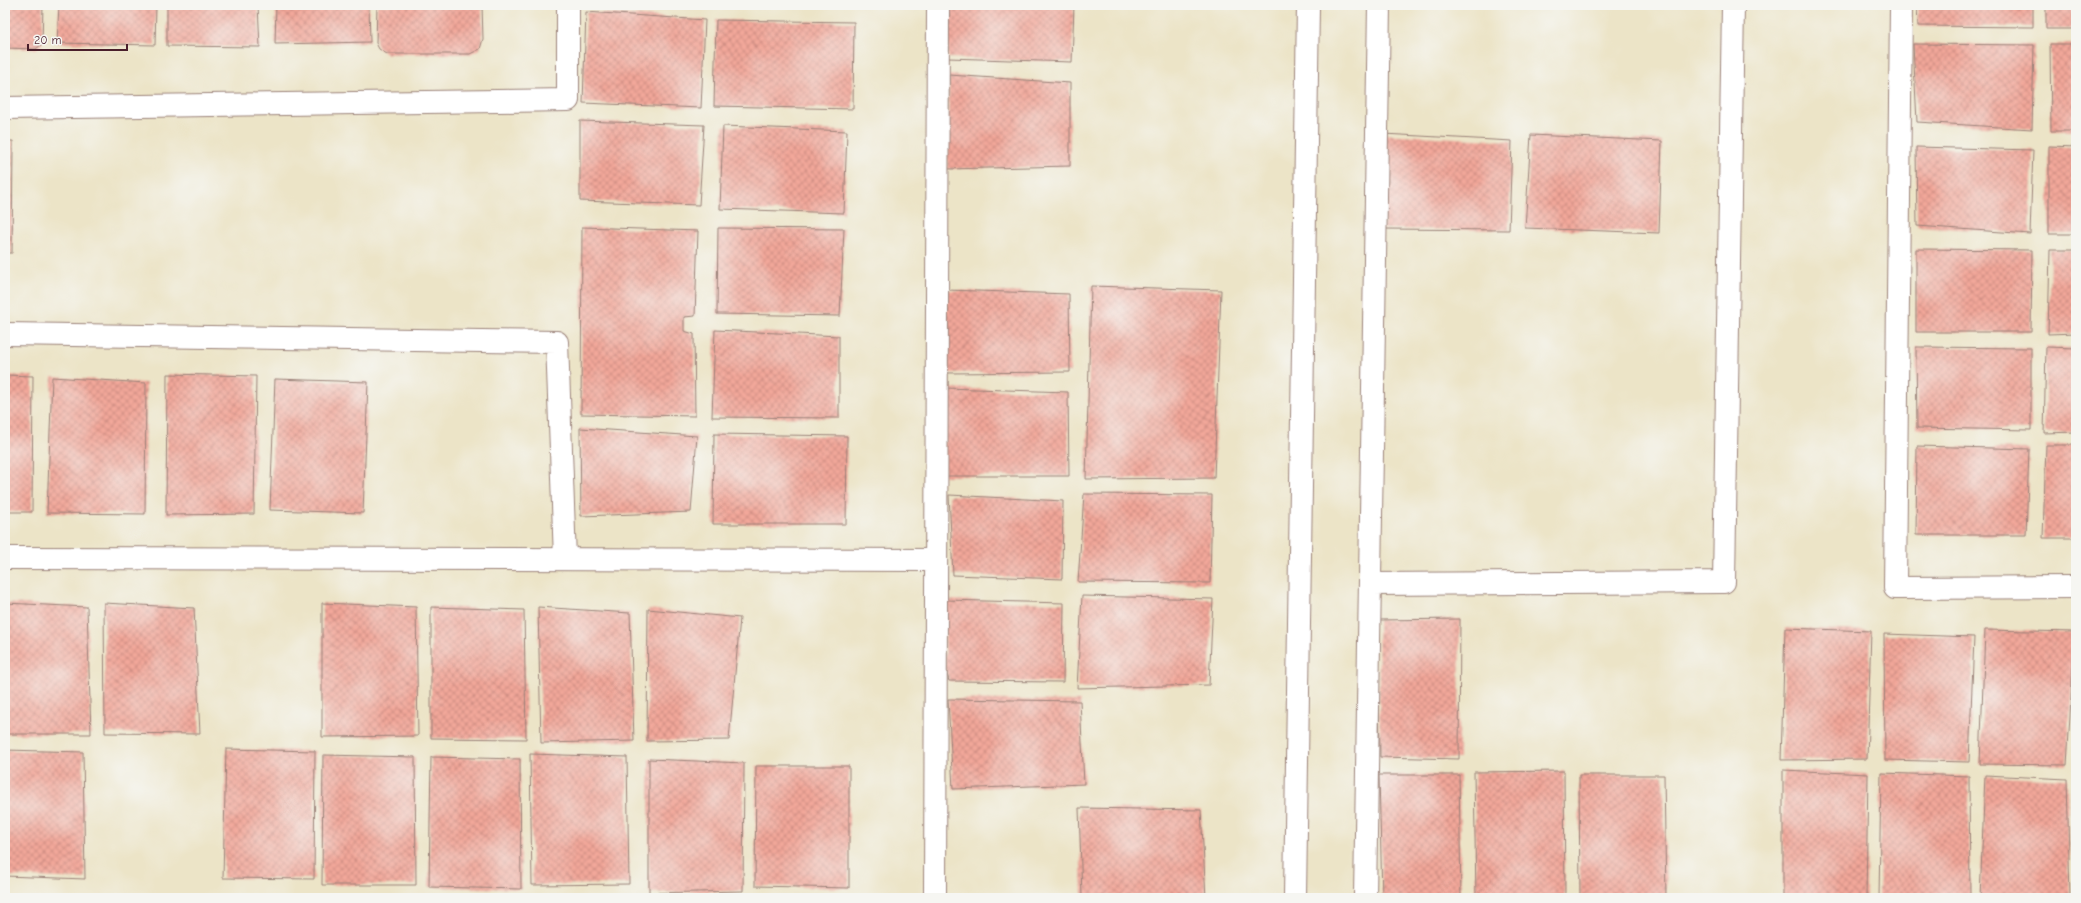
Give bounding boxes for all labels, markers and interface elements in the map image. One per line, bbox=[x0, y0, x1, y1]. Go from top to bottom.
scale bar bbox=[28, 26, 127, 52]
text: 20 m bbox=[34, 33, 62, 47]

